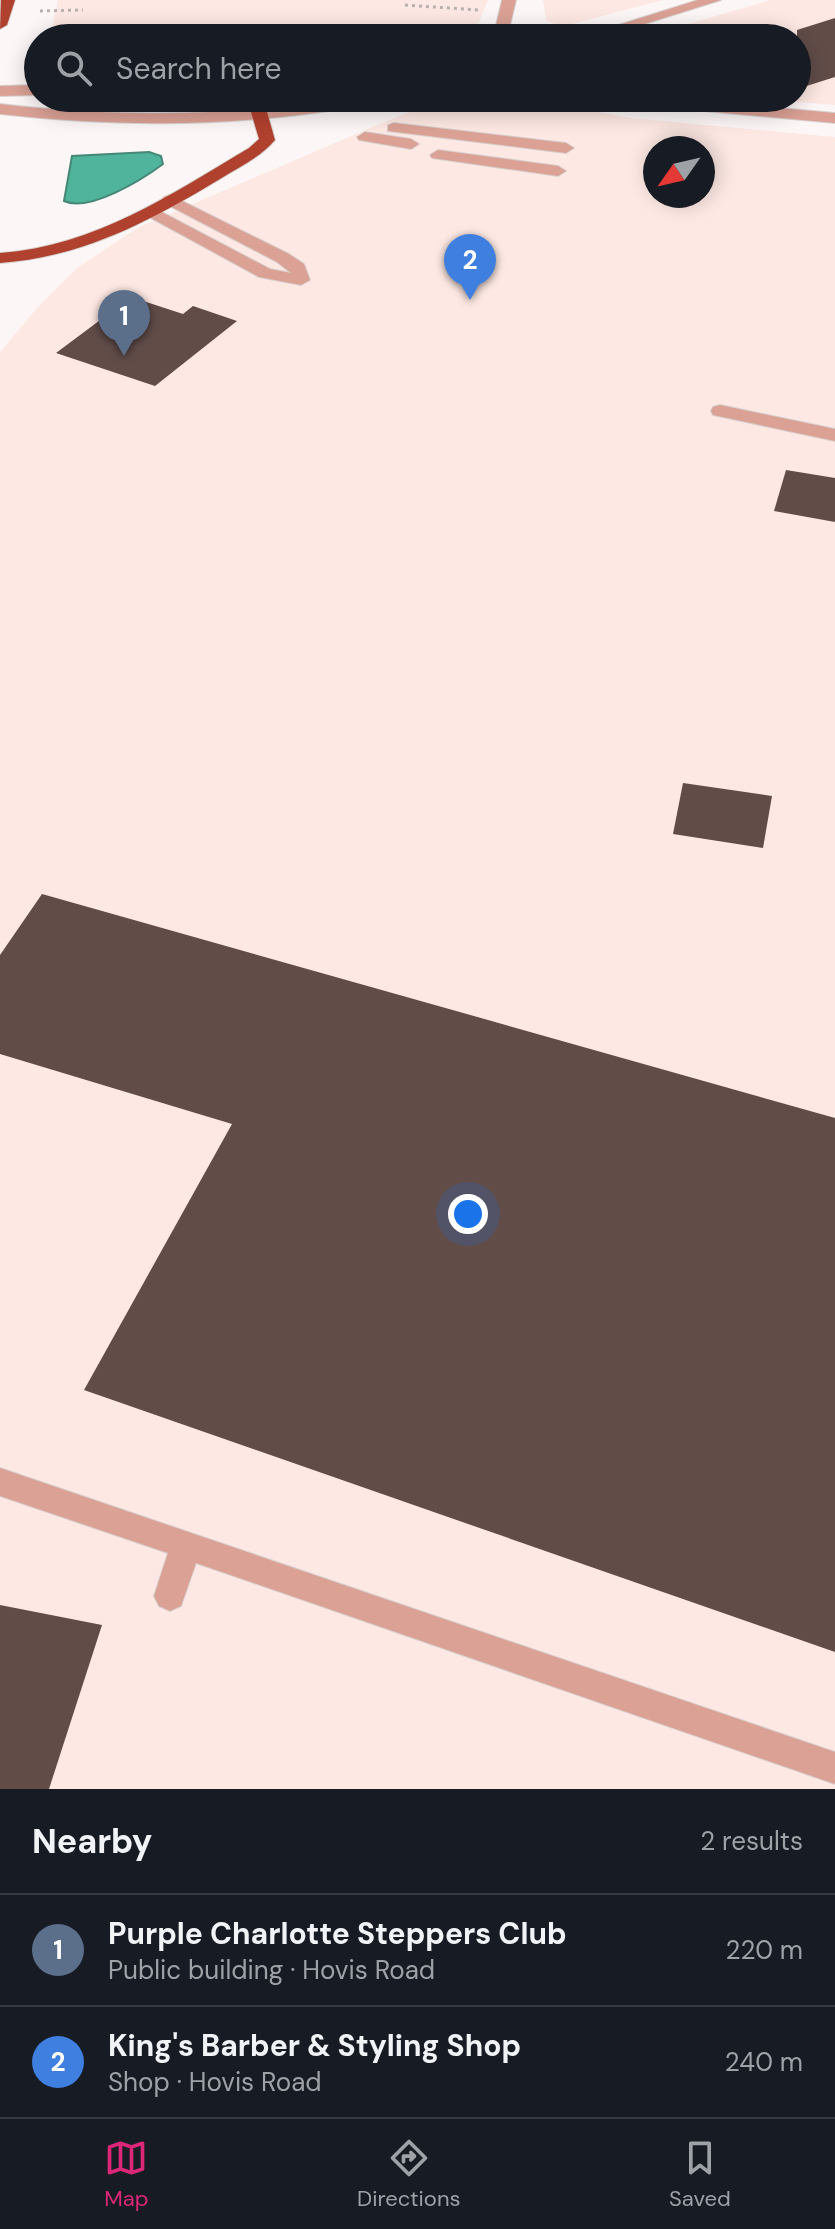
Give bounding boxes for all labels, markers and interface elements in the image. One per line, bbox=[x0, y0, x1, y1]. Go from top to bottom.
search box bbox=[24, 24, 811, 112]
icon: search bbox=[52, 46, 96, 90]
text: Search here bbox=[116, 49, 282, 88]
north arrow bbox=[643, 136, 715, 208]
pin: 2 bbox=[444, 234, 496, 300]
pin: 1 bbox=[98, 290, 150, 356]
your location bbox=[448, 1194, 488, 1234]
text: Nearby bbox=[32, 1819, 152, 1864]
text: 2 results bbox=[700, 1824, 803, 1858]
text: Purple Charlotte Steppers Club bbox=[108, 1914, 567, 1953]
text: 1 bbox=[53, 1933, 63, 1967]
text: 220 m bbox=[725, 1933, 803, 1967]
text: Public building · Hovis Road bbox=[108, 1953, 435, 1987]
text: King's Barber & Styling Shop bbox=[108, 2026, 521, 2065]
text: 2 bbox=[50, 2045, 66, 2079]
text: 240 m bbox=[725, 2045, 803, 2079]
text: Shop · Hovis Road bbox=[108, 2065, 322, 2099]
tab: Map bbox=[104, 2136, 149, 2213]
tab: Directions bbox=[357, 2136, 461, 2213]
tab: Saved bbox=[669, 2136, 731, 2213]

